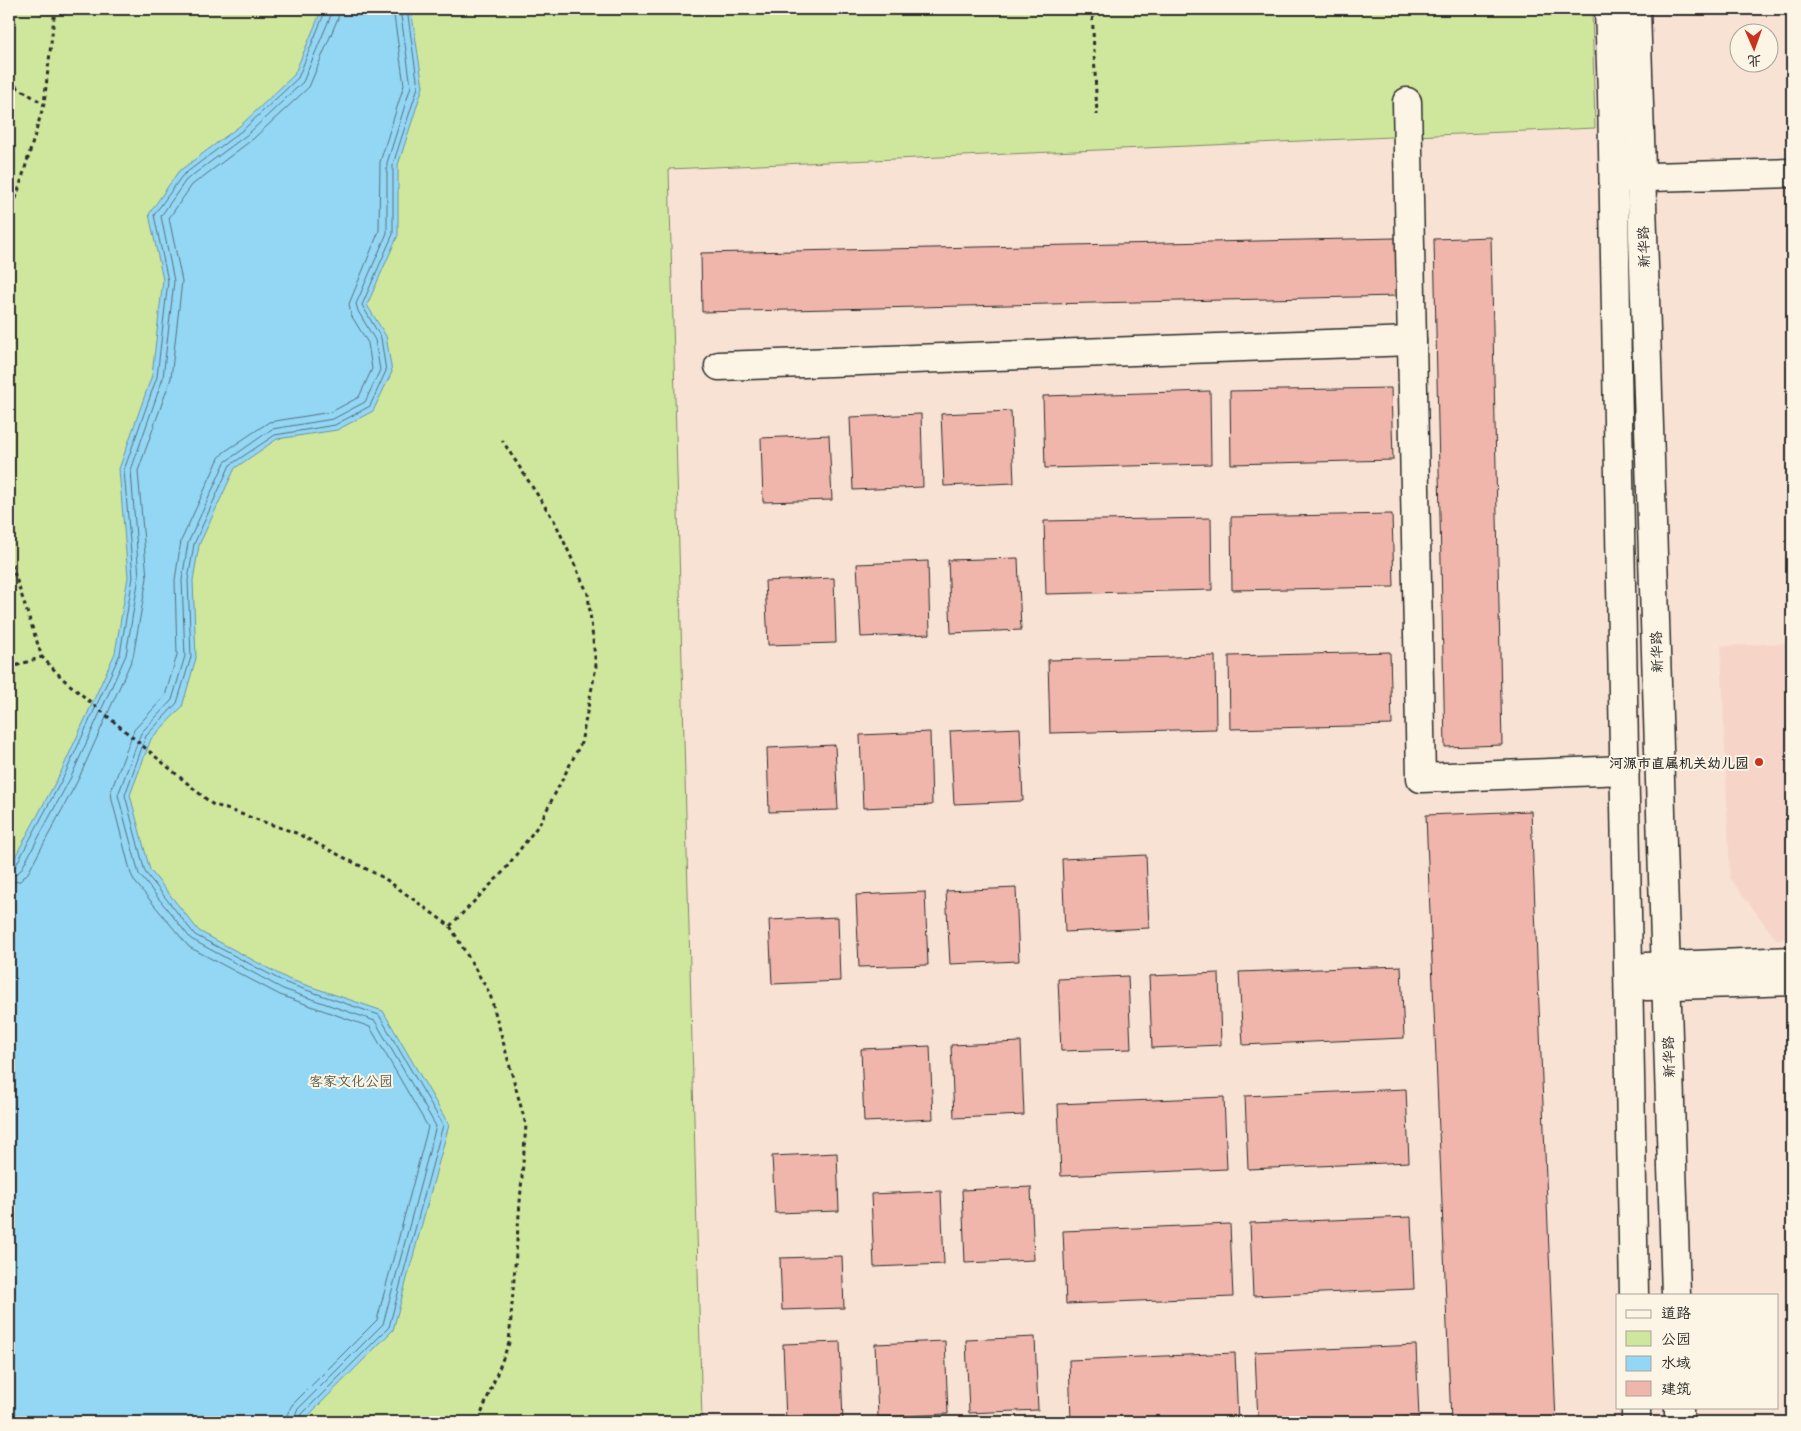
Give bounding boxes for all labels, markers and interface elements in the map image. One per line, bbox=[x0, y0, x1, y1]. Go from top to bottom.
north arrow bbox=[1728, 22, 1778, 72]
text: 北 bbox=[1747, 52, 1762, 71]
street label: 新华路 bbox=[1633, 226, 1653, 268]
street label: 新华路 bbox=[1646, 631, 1666, 673]
place label: 河源市直属机关幼儿园 bbox=[1609, 753, 1749, 772]
marker: 河源市直属机关幼儿园 bbox=[1753, 756, 1765, 768]
street label: 新华路 bbox=[1658, 1036, 1678, 1078]
park label: 客家文化公园 bbox=[309, 1071, 393, 1090]
legend bbox=[1616, 1294, 1778, 1408]
text: 道路 bbox=[1661, 1302, 1691, 1322]
text: 公园 bbox=[1661, 1328, 1691, 1348]
text: 水域 bbox=[1661, 1352, 1691, 1372]
text: 建筑 bbox=[1661, 1378, 1691, 1398]

